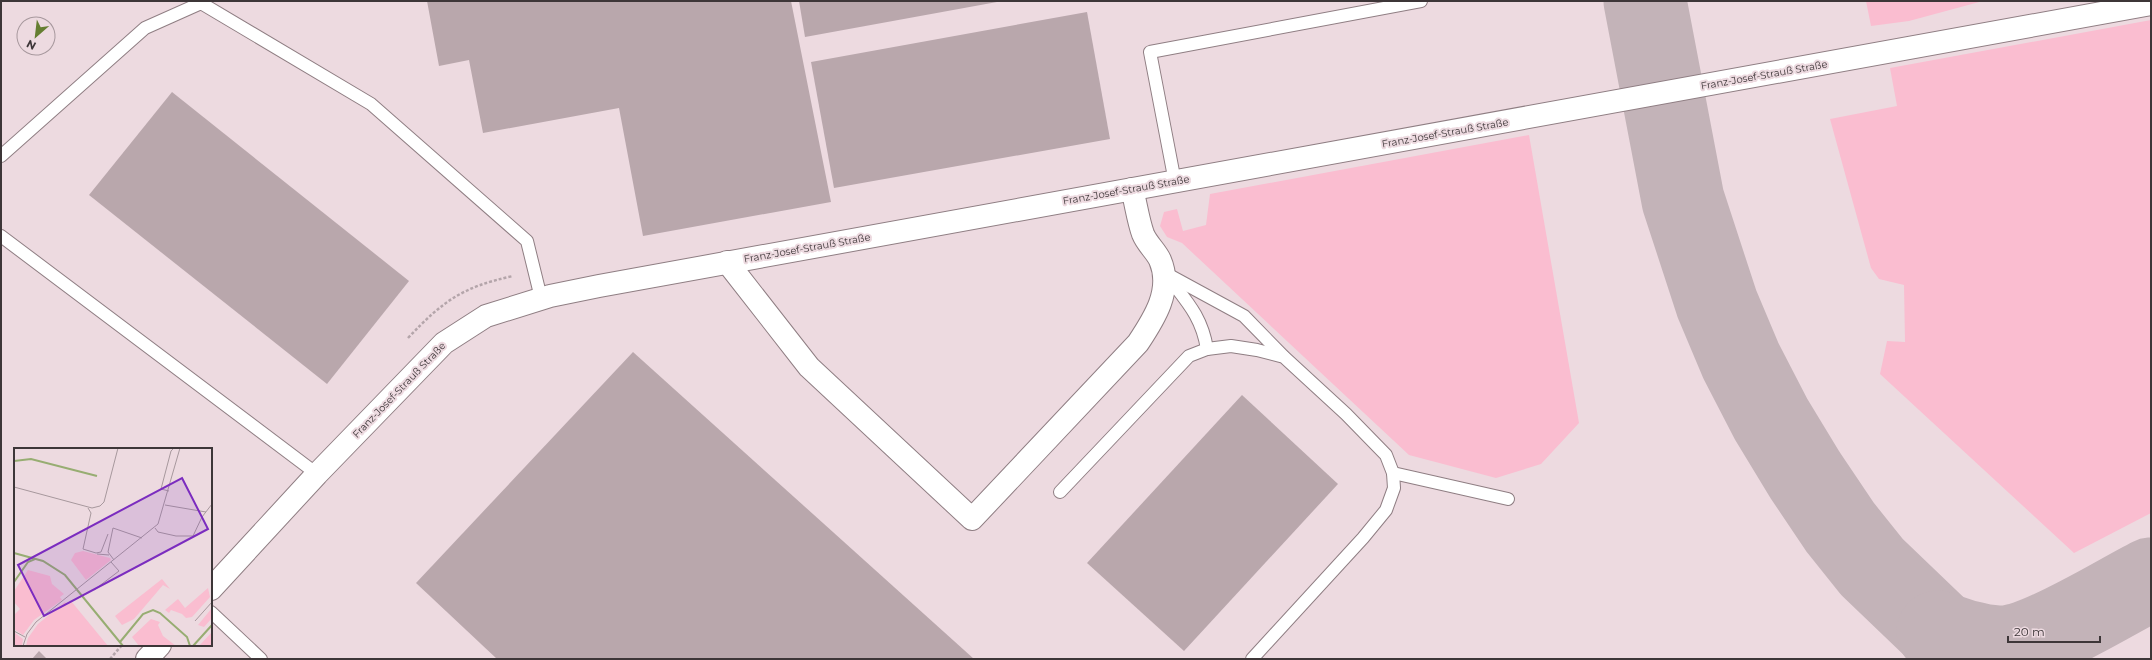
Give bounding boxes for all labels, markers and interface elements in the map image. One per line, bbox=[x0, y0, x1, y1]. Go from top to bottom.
north arrow bbox=[16, 16, 56, 56]
text: N bbox=[24, 37, 39, 53]
street label: Franz-Josef-Strauß Straße bbox=[1700, 57, 1828, 93]
street label: Franz-Josef-Strauß Straße bbox=[1381, 115, 1509, 151]
street label: Franz-Josef-Strauß Straße bbox=[1062, 172, 1190, 208]
street label: Franz-Josef-Strauß Straße bbox=[743, 230, 871, 266]
street label: Franz-Josef-Strauß Straße bbox=[350, 339, 448, 441]
inset map bbox=[14, 448, 212, 646]
scale bar bbox=[2008, 618, 2100, 644]
text: 20 m bbox=[2014, 624, 2045, 639]

